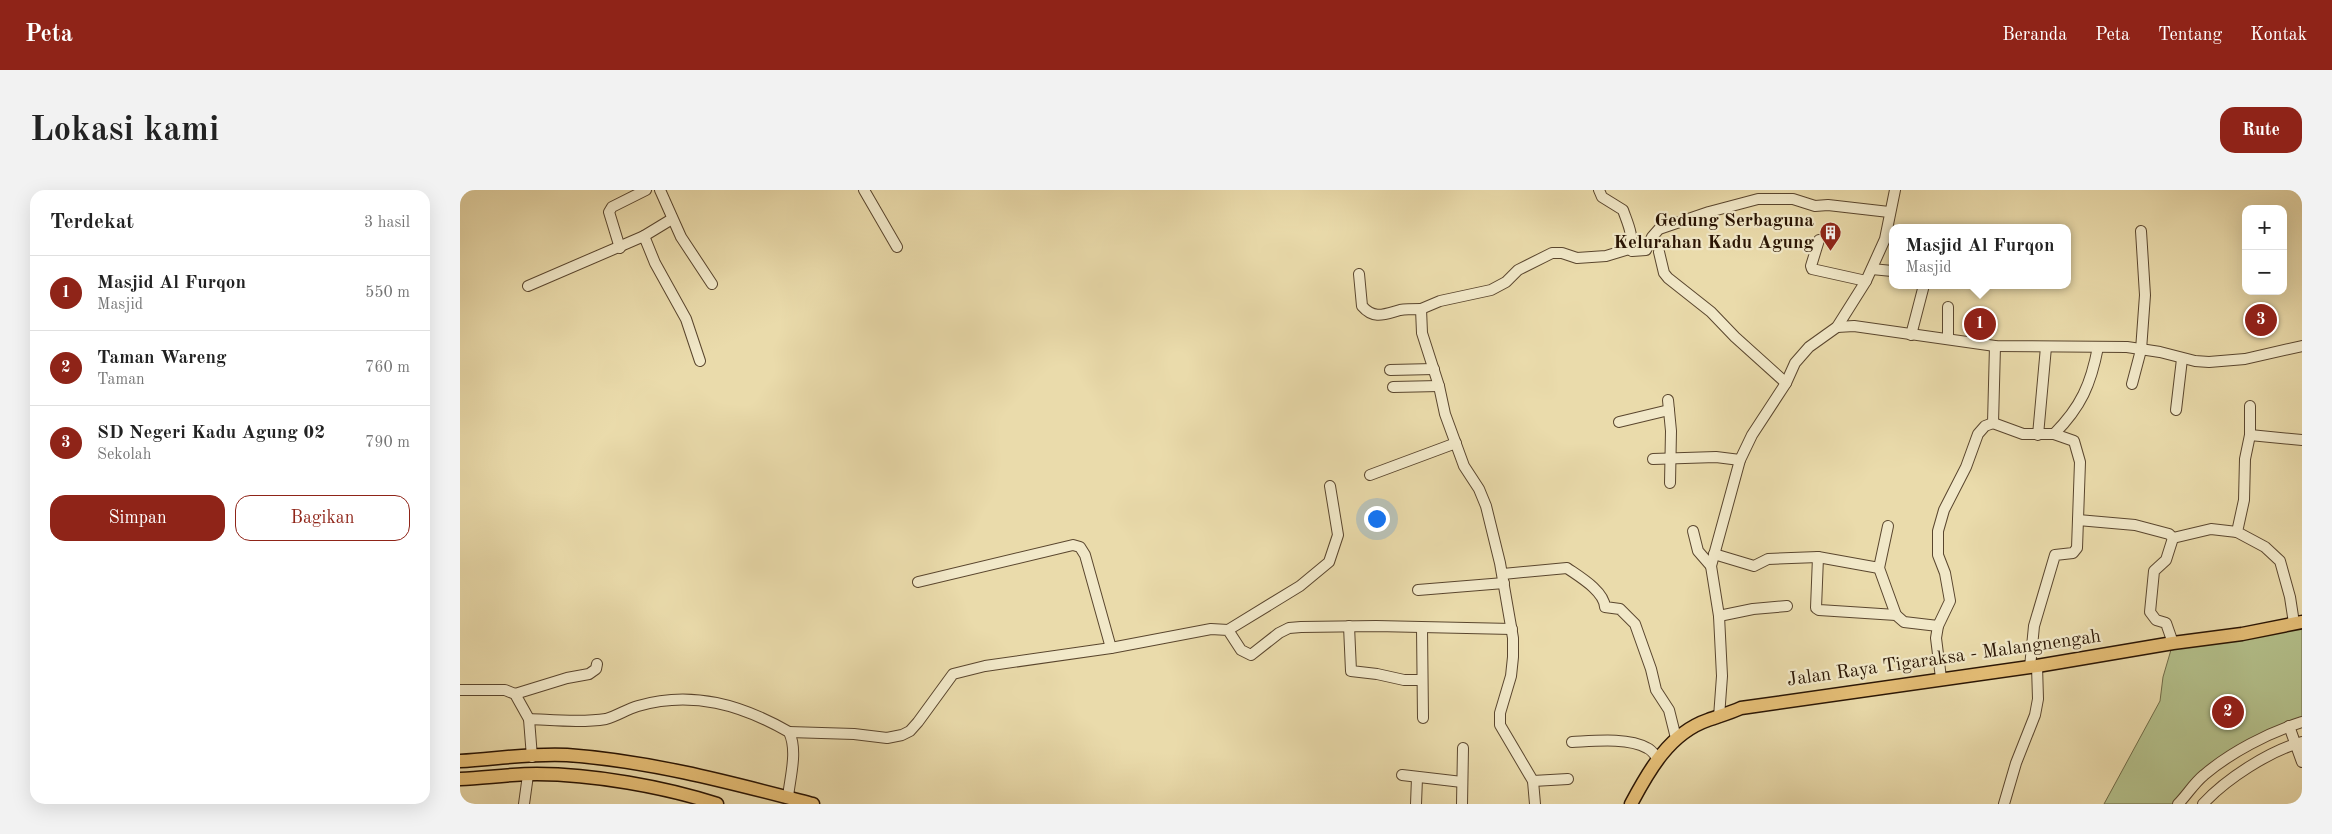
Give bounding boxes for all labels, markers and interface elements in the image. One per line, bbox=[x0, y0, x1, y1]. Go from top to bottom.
text: Peta bbox=[25, 23, 73, 47]
text: Beranda bbox=[2002, 26, 2067, 44]
text: Peta bbox=[2095, 26, 2130, 44]
text: Tentang bbox=[2158, 26, 2222, 44]
text: Kontak bbox=[2250, 26, 2307, 44]
button: Rute bbox=[2220, 107, 2302, 153]
text: Lokasi kami bbox=[30, 113, 219, 148]
map controls bbox=[2242, 205, 2287, 295]
button: + bbox=[2242, 205, 2287, 250]
text: Terdekat bbox=[50, 212, 134, 233]
place label: Gedung Serbaguna Kelurahan Kadu Agung bbox=[1613, 212, 1814, 253]
text: 3 hasil bbox=[364, 215, 410, 231]
building icon: Gedung Serbaguna Kelurahan Kadu Agung bbox=[1818, 220, 1842, 251]
popup bbox=[1889, 224, 2071, 289]
text: Masjid Al Furqon bbox=[1906, 237, 2055, 256]
button: − bbox=[2242, 250, 2287, 295]
text: Masjid bbox=[1906, 260, 1952, 276]
text: Masjid Al Furqon bbox=[97, 274, 246, 293]
text: 1 bbox=[61, 285, 71, 301]
text: 550 m bbox=[365, 285, 410, 301]
text: Masjid bbox=[97, 297, 143, 313]
pin: 3 bbox=[2245, 301, 2277, 339]
pin: 1 bbox=[1964, 305, 1996, 343]
text: Taman Wareng bbox=[97, 349, 227, 368]
text: 2 bbox=[61, 360, 71, 376]
text: 760 m bbox=[365, 360, 410, 376]
text: Taman bbox=[97, 372, 145, 388]
text: SD Negeri Kadu Agung 02 bbox=[97, 424, 325, 443]
text: 3 bbox=[61, 435, 71, 451]
text: 790 m bbox=[365, 435, 410, 451]
text: Sekolah bbox=[97, 447, 151, 463]
button: Simpan bbox=[50, 495, 225, 541]
button: Bagikan bbox=[235, 495, 410, 541]
your location bbox=[1364, 506, 1390, 532]
street label: Jalan Raya Tigaraksa - Malangnengah bbox=[1786, 628, 2102, 690]
pin: 2 bbox=[2212, 693, 2244, 731]

